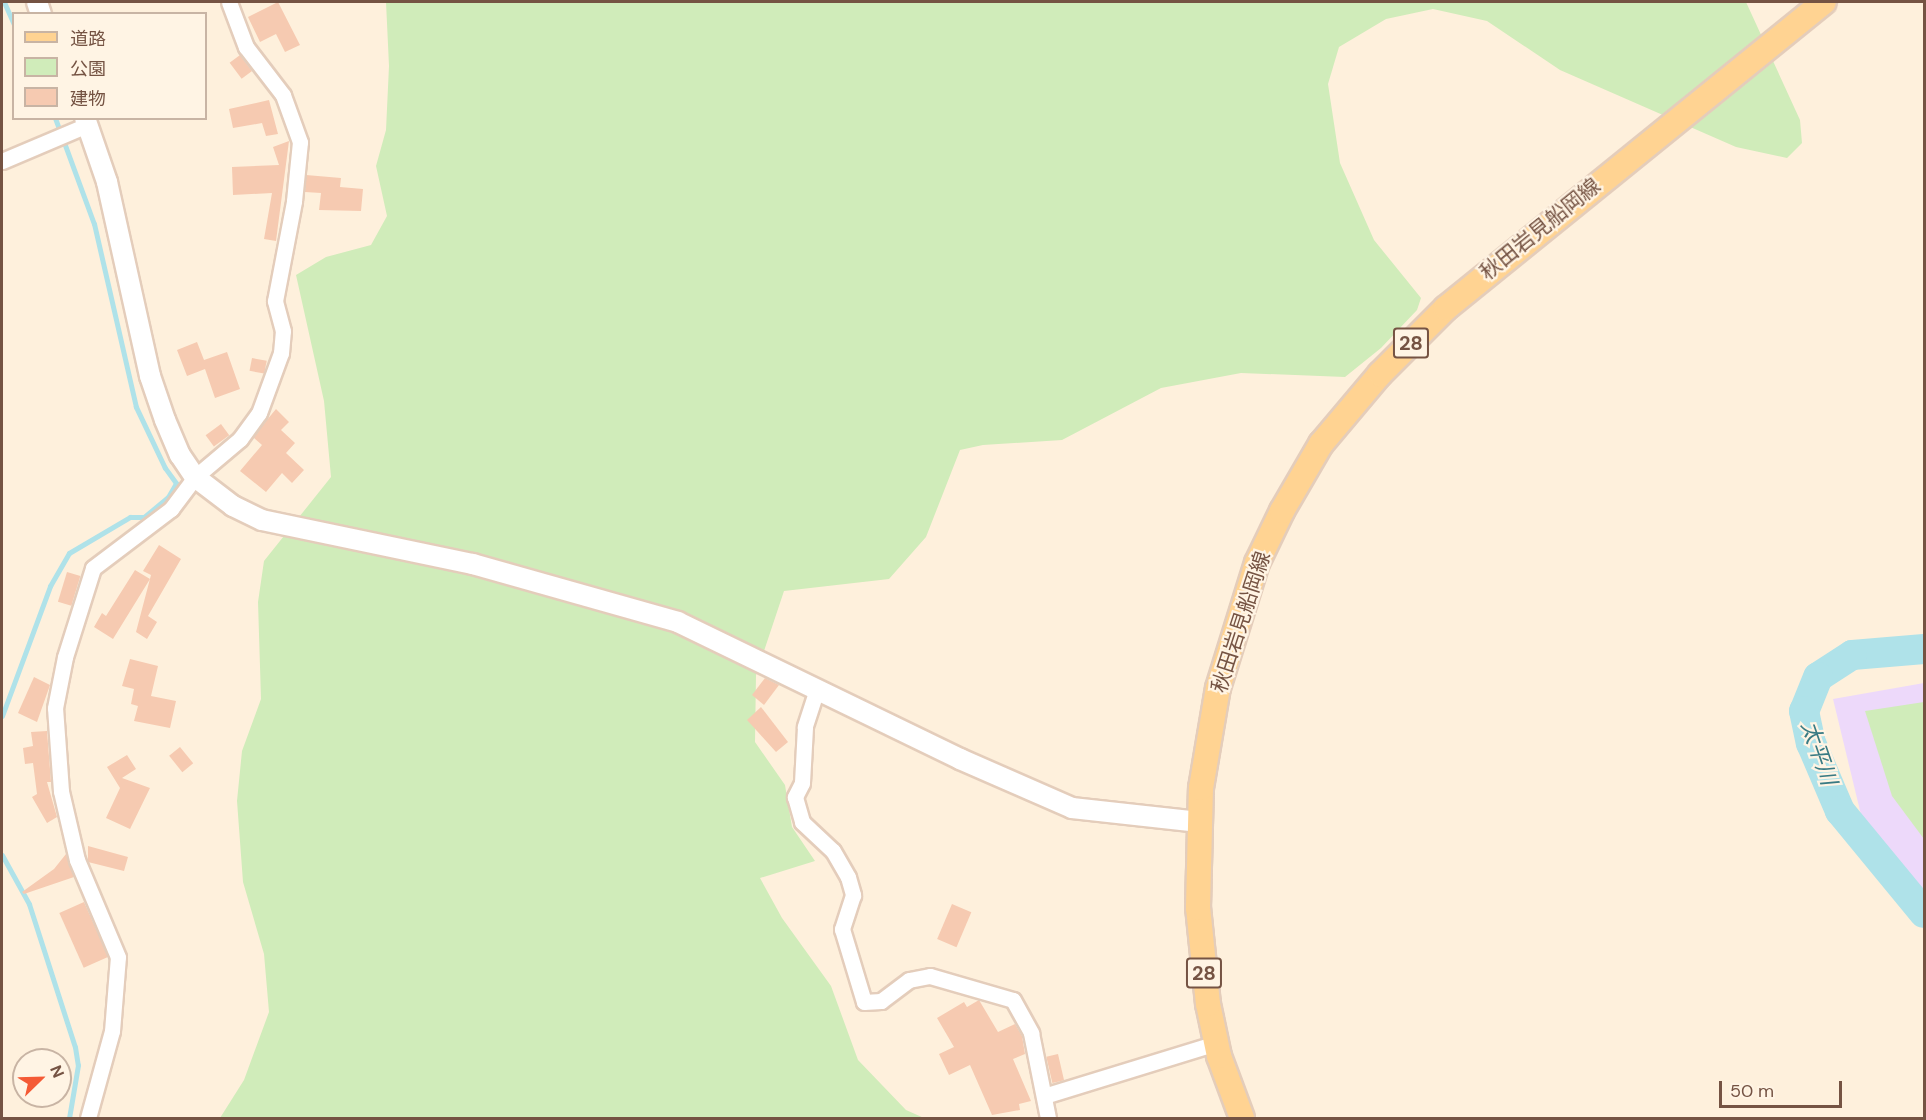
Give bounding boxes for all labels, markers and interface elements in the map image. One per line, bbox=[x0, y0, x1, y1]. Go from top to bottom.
legend bbox=[12, 12, 207, 120]
text: 道路 bbox=[70, 27, 106, 51]
text: 公園 bbox=[70, 57, 106, 81]
text: 建物 bbox=[70, 87, 106, 111]
street label: 秋田岩見船岡線 bbox=[1475, 173, 1605, 285]
road number: 28 bbox=[1392, 326, 1430, 360]
street label: 秋田岩見船岡線 bbox=[1206, 548, 1276, 696]
water label: 太平川 bbox=[1796, 718, 1842, 788]
road number: 28 bbox=[1184, 956, 1224, 990]
north arrow bbox=[12, 1048, 72, 1108]
text: N bbox=[45, 1062, 69, 1081]
scale bar bbox=[1722, 1069, 1845, 1107]
text: 50 m bbox=[1730, 1079, 1774, 1103]

